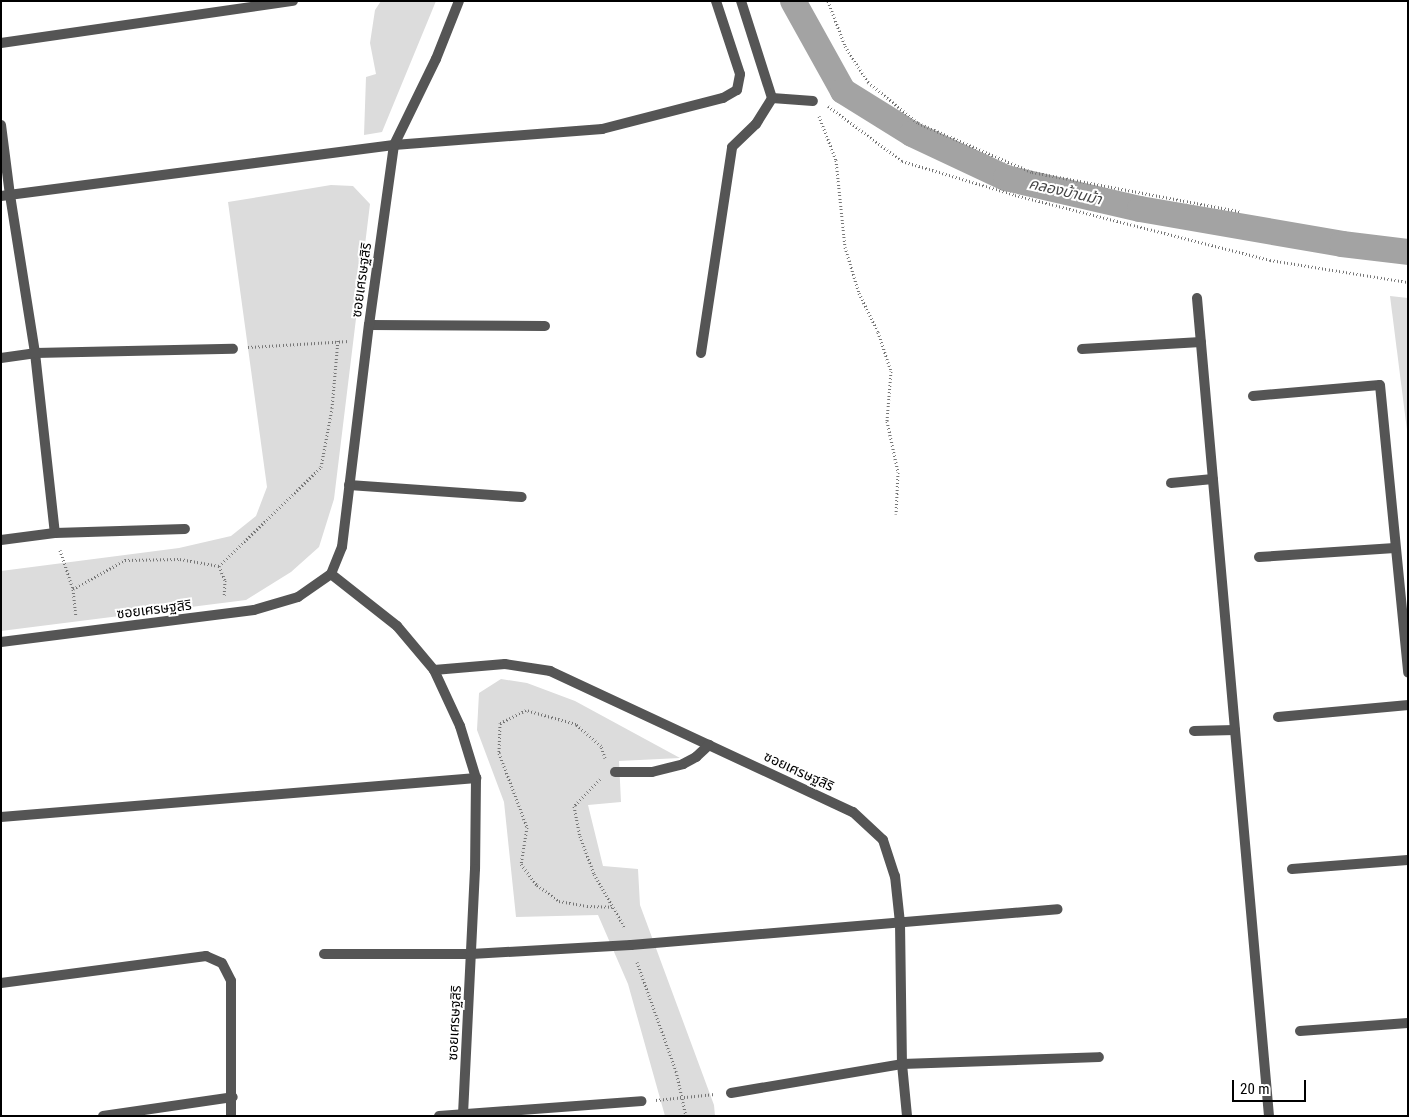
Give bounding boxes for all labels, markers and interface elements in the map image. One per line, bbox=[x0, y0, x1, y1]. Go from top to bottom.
water label: คลองบ้านม้า bbox=[1027, 175, 1103, 209]
street label: ซอยเศรษฐสิริ bbox=[347, 242, 375, 318]
street label: ซอยเศรษฐสิริ bbox=[116, 596, 192, 622]
street label: ซอยเศรษฐสิริ bbox=[761, 747, 837, 795]
street label: ซอยเศรษฐสิริ bbox=[444, 985, 464, 1061]
scale bar bbox=[1234, 1070, 1308, 1102]
text: 20 m bbox=[1240, 1080, 1270, 1098]

